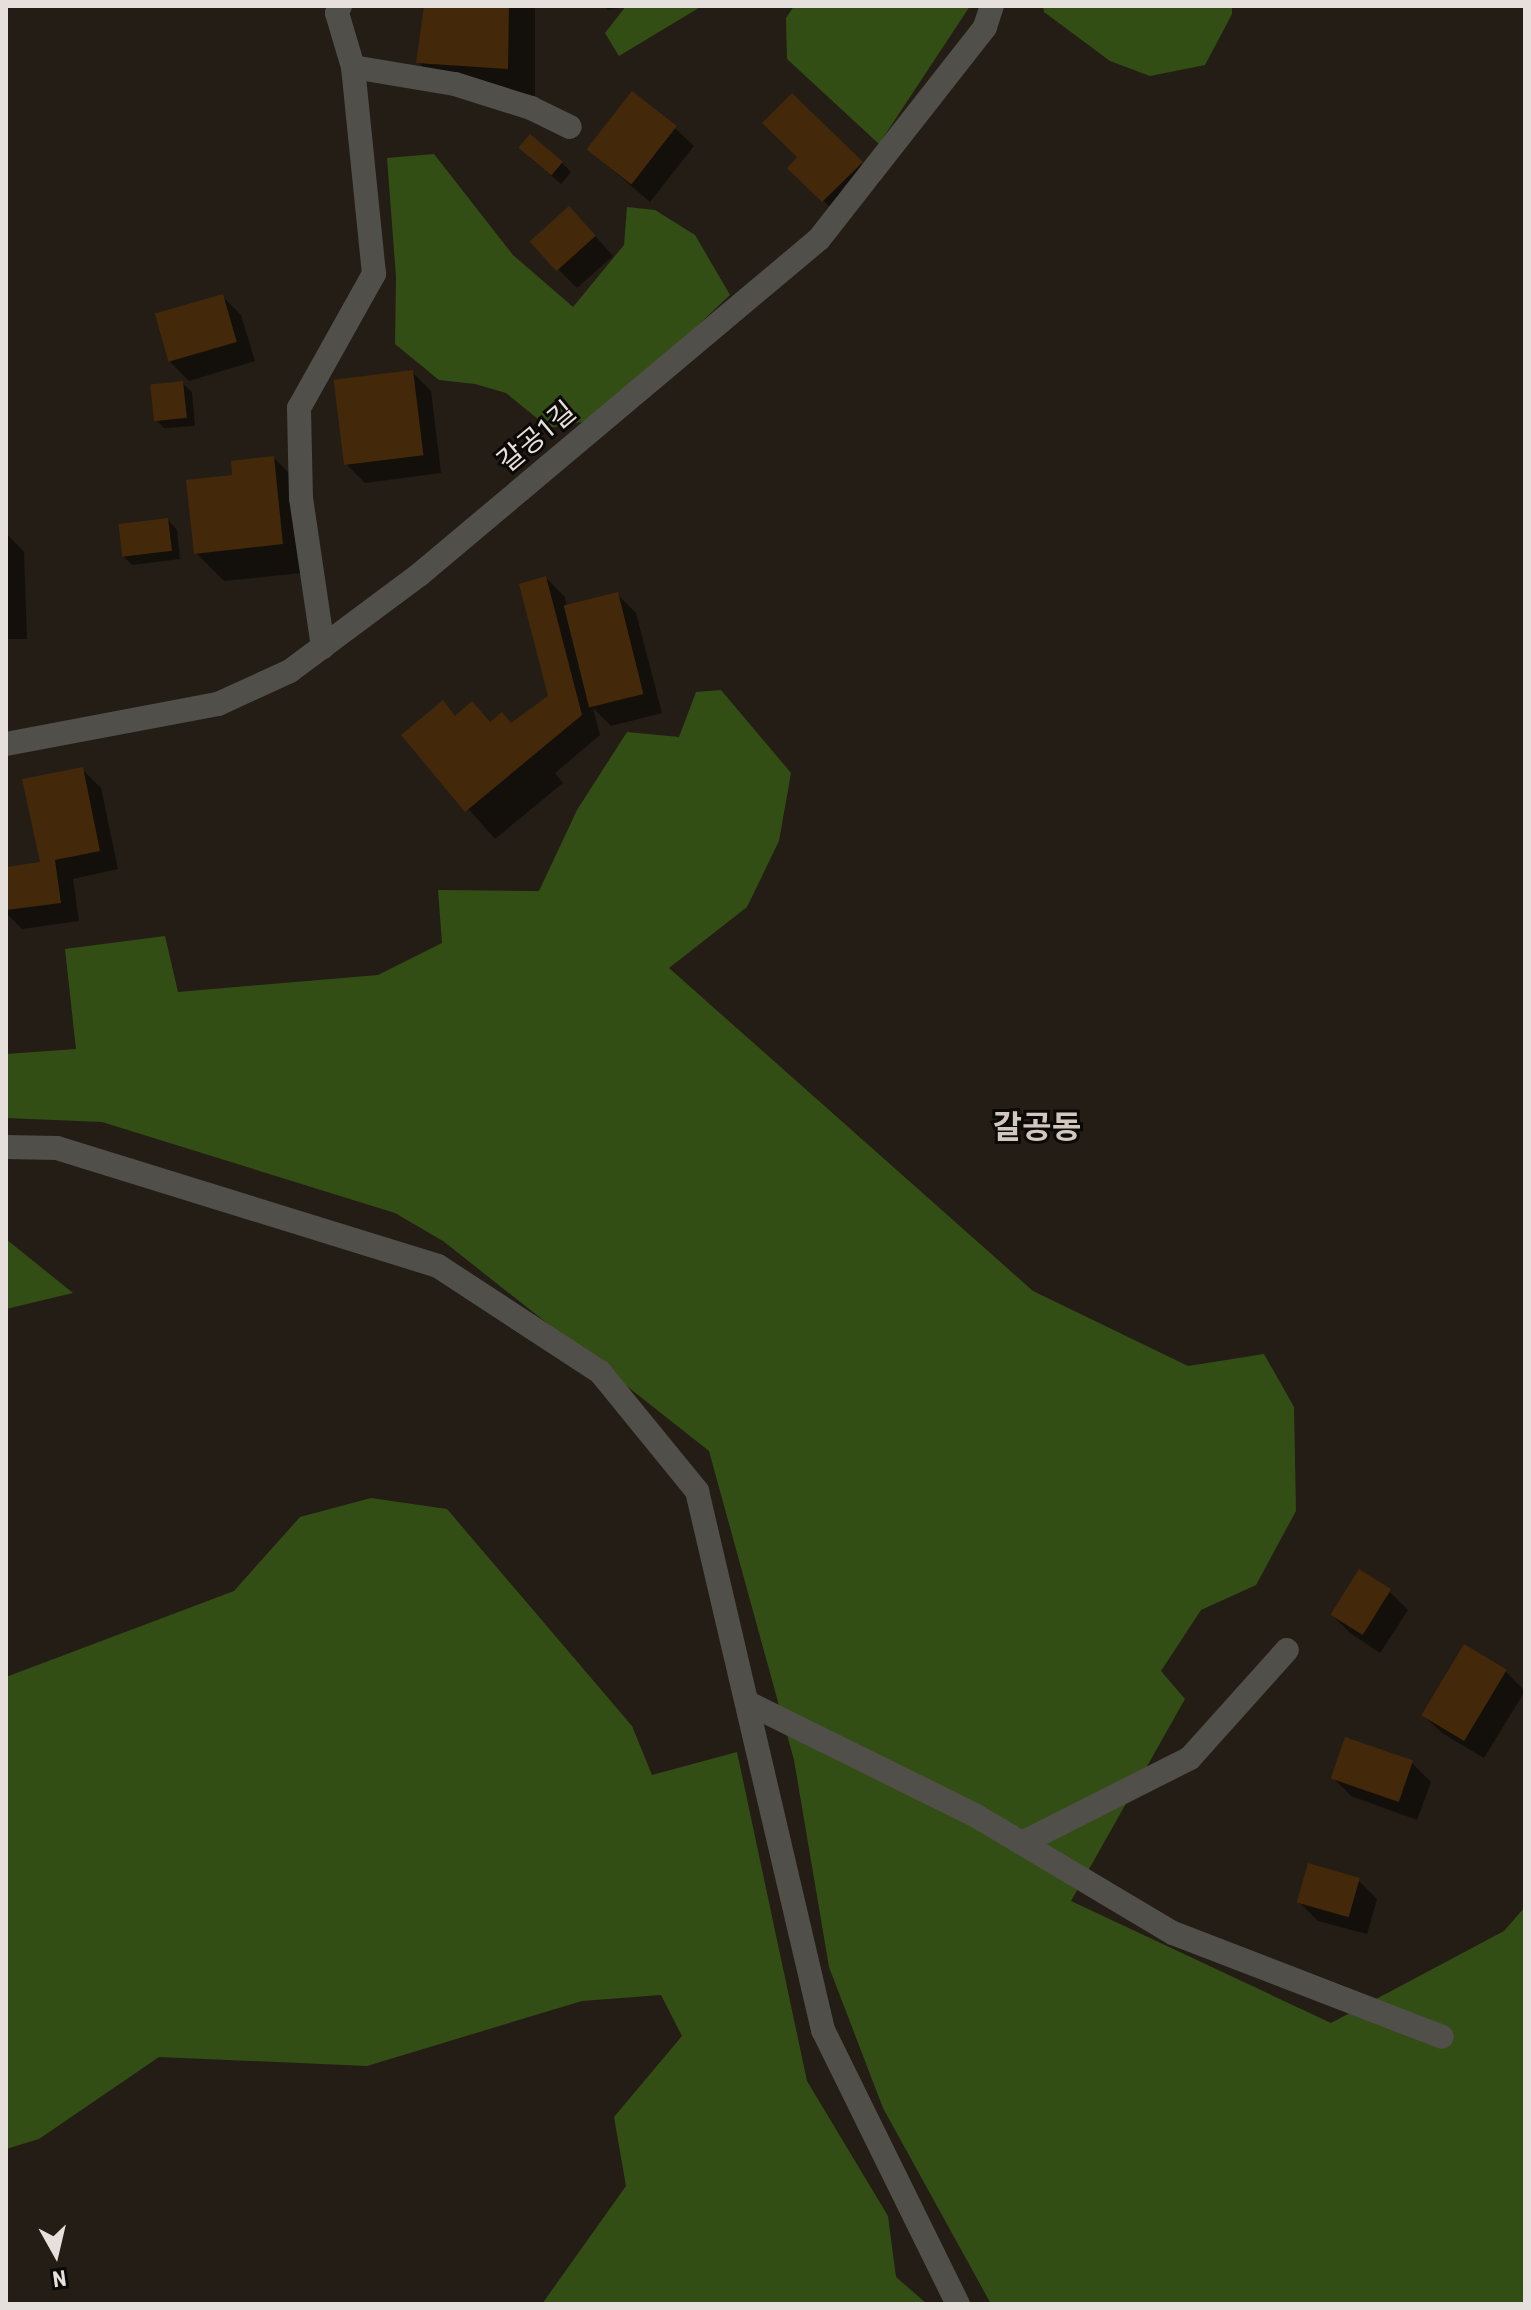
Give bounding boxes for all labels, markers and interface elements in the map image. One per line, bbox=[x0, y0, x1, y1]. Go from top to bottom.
street label: 갈공1길 bbox=[491, 395, 583, 479]
district label: 갈공동 bbox=[993, 1108, 1081, 1146]
north arrow bbox=[16, 2214, 96, 2294]
text: N bbox=[51, 2265, 68, 2292]

